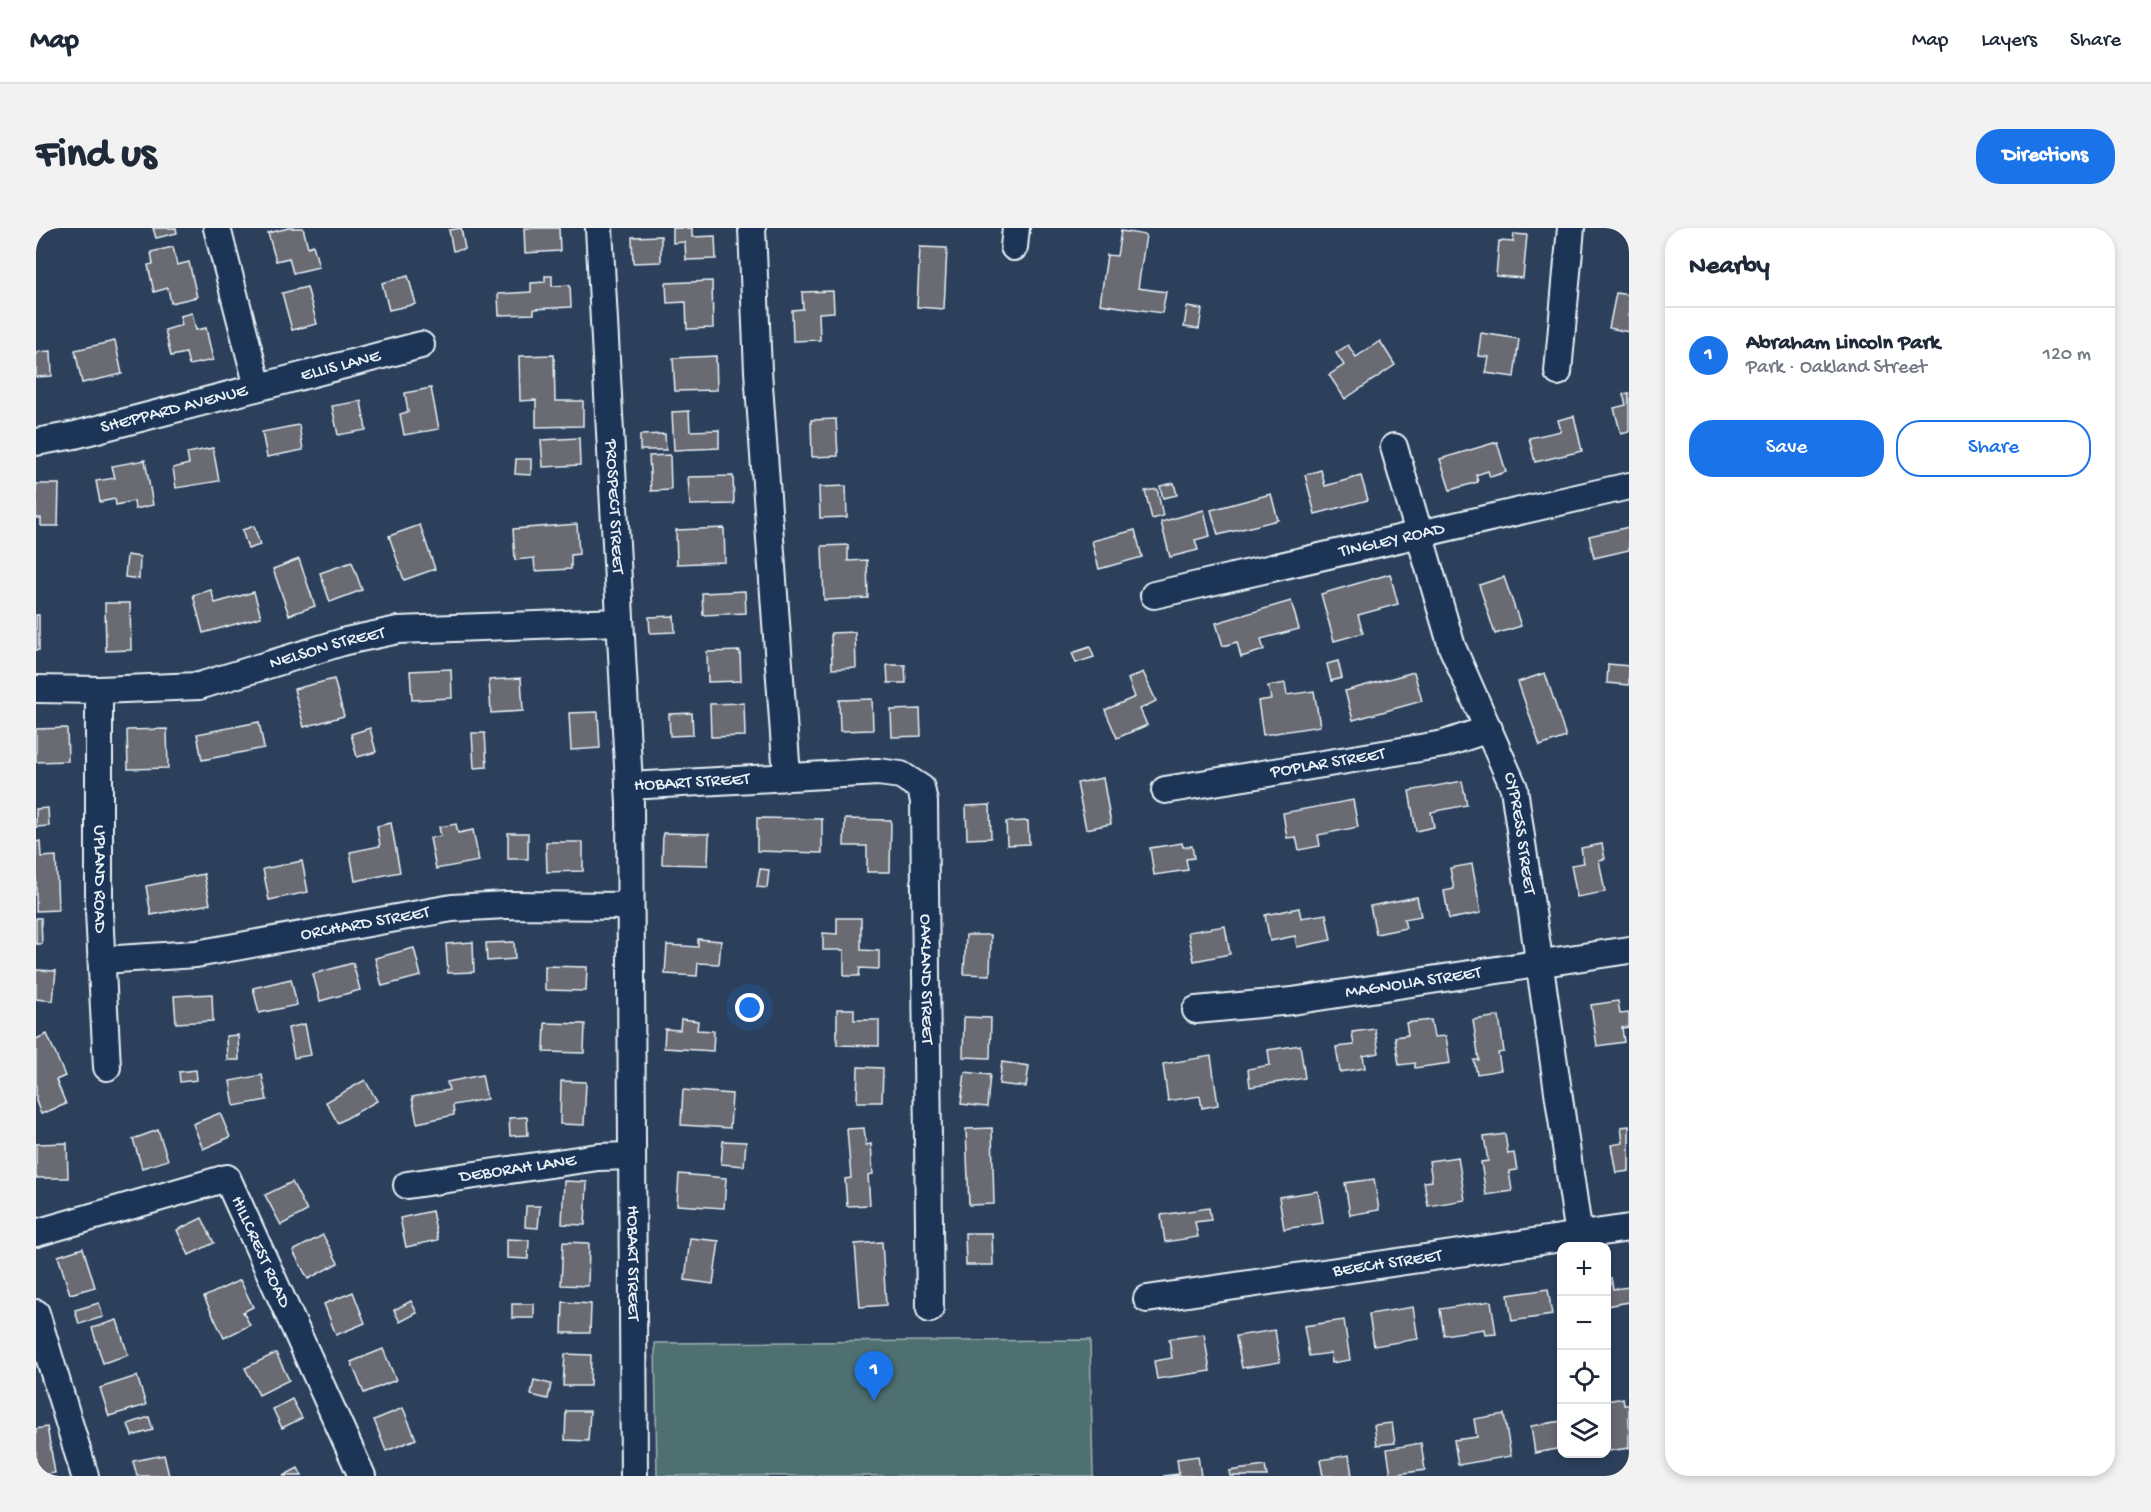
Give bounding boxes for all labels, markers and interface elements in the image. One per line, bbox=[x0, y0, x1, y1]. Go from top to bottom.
text: Map bbox=[30, 25, 79, 58]
text: Map bbox=[1912, 29, 1948, 54]
text: Layers bbox=[1981, 29, 2037, 54]
text: Share bbox=[2070, 29, 2121, 54]
button: Directions bbox=[1976, 129, 2115, 184]
text: Find us bbox=[36, 132, 156, 181]
text: Nearby bbox=[1689, 252, 1770, 283]
text: Abraham Lincoln Park bbox=[1746, 331, 1940, 357]
text: 1 bbox=[1704, 344, 1713, 367]
text: 120 m bbox=[2043, 344, 2091, 367]
street label: ELLIS LANE bbox=[298, 345, 383, 386]
text: Park · Oakland Street bbox=[1746, 357, 1927, 380]
street label: SHEPPARD AVENUE bbox=[98, 380, 251, 438]
button: Save bbox=[1689, 420, 1884, 477]
button: Share bbox=[1896, 420, 2091, 477]
street label: PROSPECT STREET bbox=[600, 438, 628, 576]
street label: TINGLEY ROAD bbox=[1336, 518, 1447, 563]
street label: NELSON STREET bbox=[267, 622, 388, 674]
street label: POPLAR STREET bbox=[1268, 743, 1388, 783]
street label: HOBART STREET bbox=[634, 769, 751, 796]
street label: CYPRESS STREET bbox=[1498, 769, 1540, 897]
street label: UPLAND ROAD bbox=[88, 825, 111, 934]
street label: ORCHARD STREET bbox=[299, 902, 432, 945]
street label: OAKLAND STREET bbox=[915, 914, 937, 1046]
street label: MAGNOLIA STREET bbox=[1344, 962, 1484, 1003]
your location bbox=[735, 993, 764, 1022]
street label: DEBORAH LANE bbox=[457, 1150, 578, 1188]
street label: HILLCREST ROAD bbox=[226, 1193, 295, 1311]
street label: HOBART STREET bbox=[622, 1205, 644, 1322]
map controls bbox=[1557, 1242, 1611, 1458]
button: + bbox=[1557, 1242, 1611, 1296]
street label: BEECH STREET bbox=[1330, 1245, 1444, 1282]
button: − bbox=[1557, 1296, 1611, 1350]
button: locate bbox=[1557, 1350, 1611, 1404]
pin: 1 bbox=[854, 1352, 894, 1401]
button: layers bbox=[1557, 1404, 1611, 1458]

